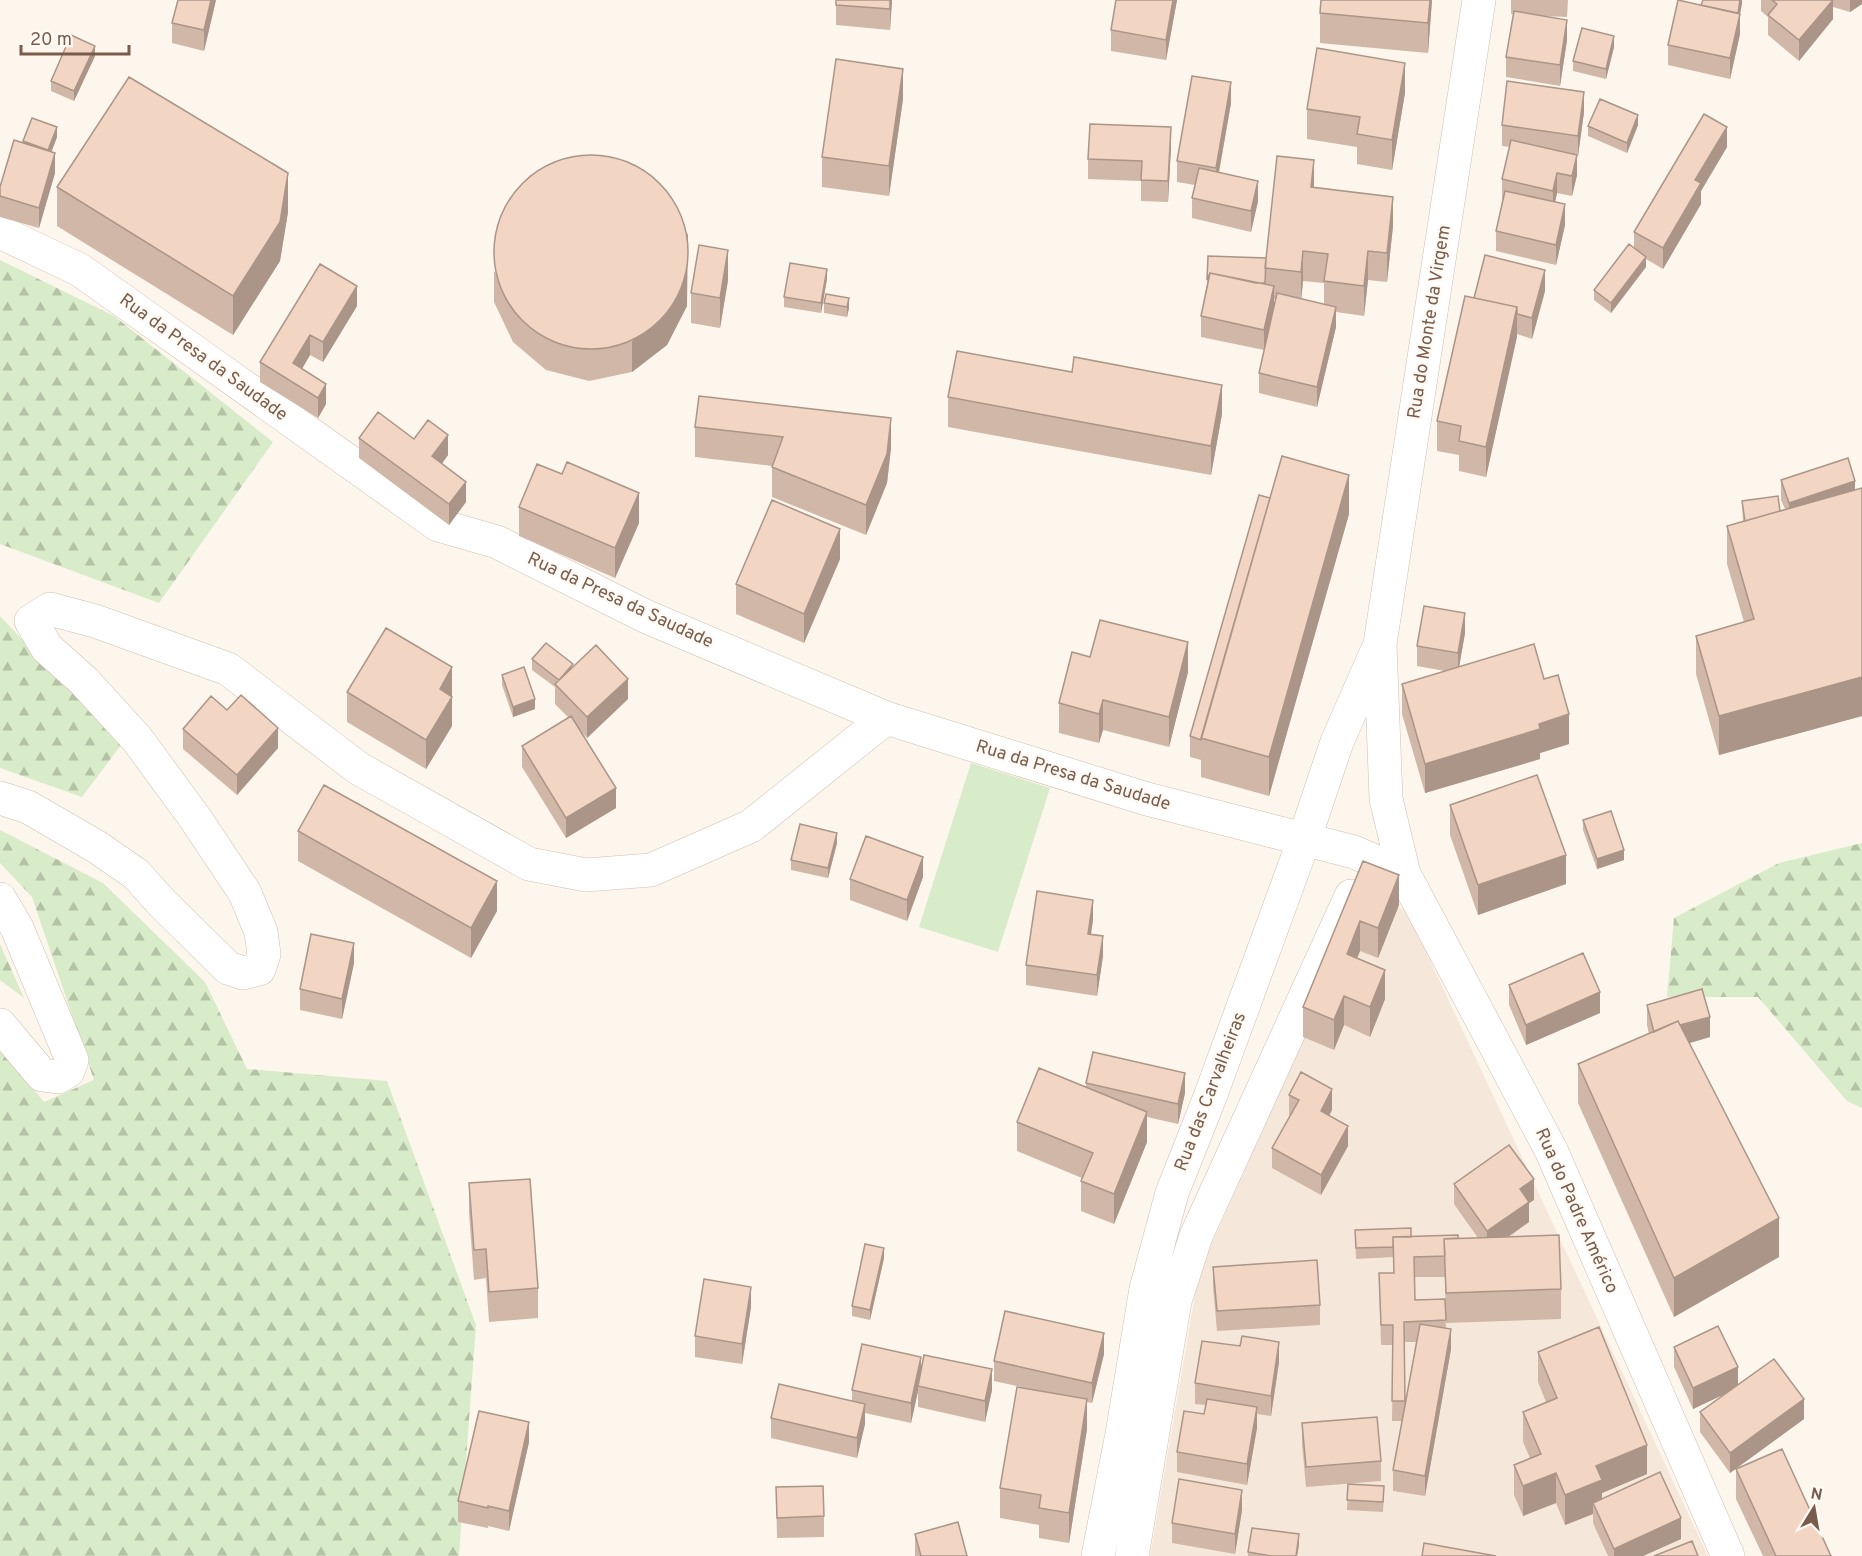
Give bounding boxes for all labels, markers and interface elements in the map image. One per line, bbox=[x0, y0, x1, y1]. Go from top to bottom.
scale bar bbox=[21, 18, 129, 56]
text: 20 m bbox=[30, 29, 72, 52]
street label: Rua do Monte da Virgem bbox=[1403, 223, 1457, 421]
street label: Rua da Presa da Saudade bbox=[114, 289, 292, 427]
street label: Rua da Presa da Saudade bbox=[523, 548, 717, 654]
street label: Rua da Presa da Saudade bbox=[973, 735, 1173, 817]
street label: Rua das Carvalheiras bbox=[1170, 1009, 1252, 1175]
street label: Rua do Padre Américo bbox=[1529, 1125, 1623, 1297]
north arrow bbox=[1784, 1478, 1844, 1538]
text: N bbox=[1809, 1484, 1824, 1506]

